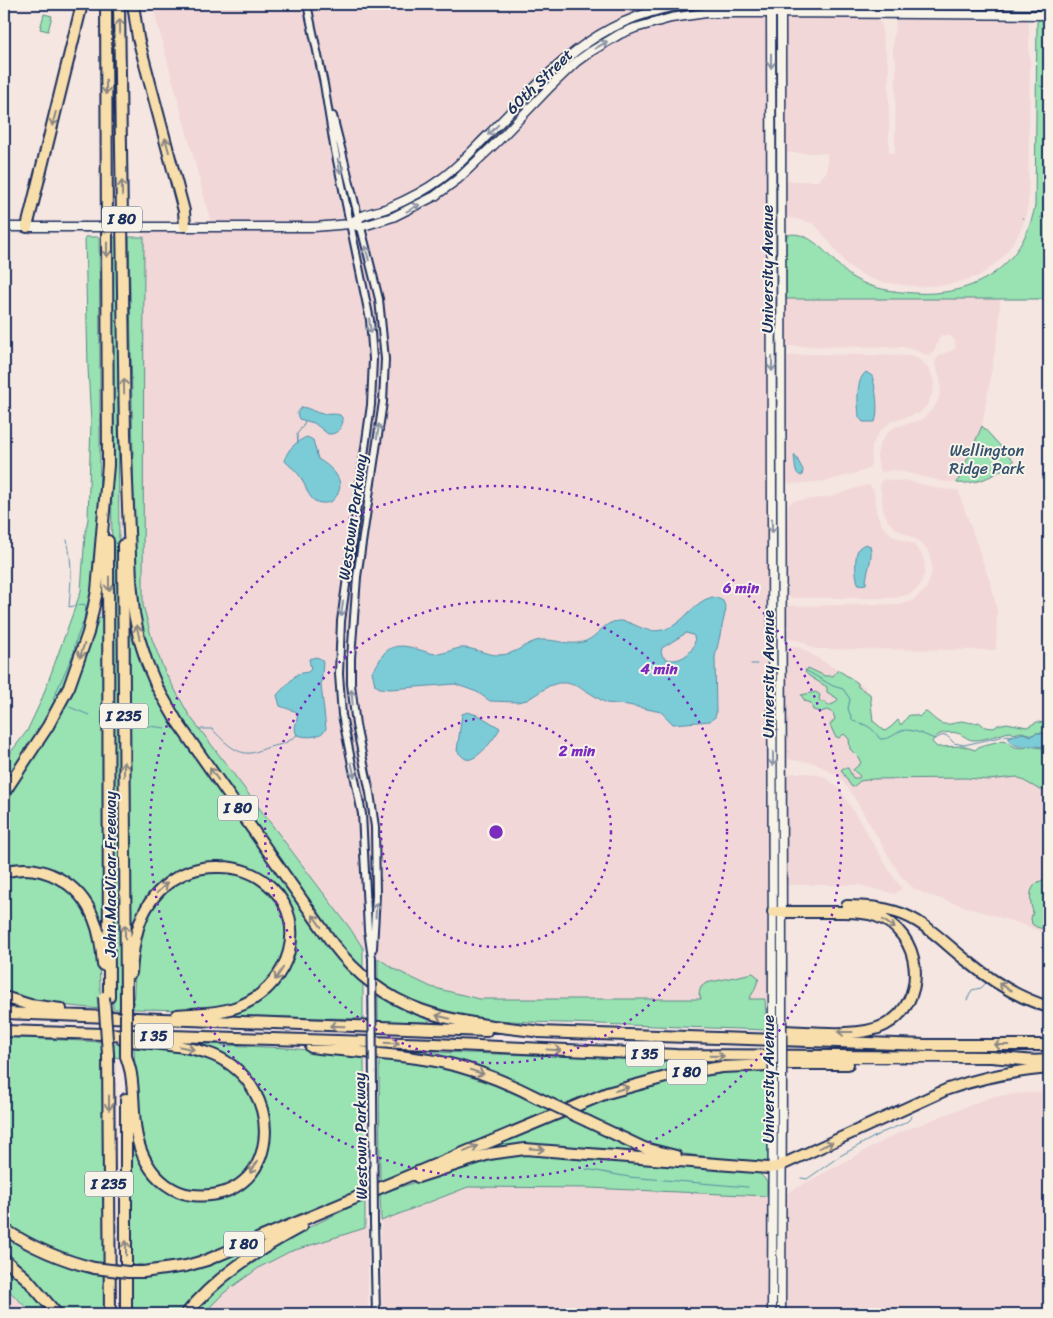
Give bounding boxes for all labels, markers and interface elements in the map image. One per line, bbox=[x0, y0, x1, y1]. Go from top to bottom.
one-way arrow bbox=[115, 18, 125, 34]
one-way arrow bbox=[593, 40, 607, 50]
street label: 60th Street bbox=[499, 41, 580, 121]
one-way arrow bbox=[766, 53, 776, 69]
one-way arrow bbox=[101, 79, 111, 95]
one-way arrow bbox=[49, 111, 58, 127]
one-way arrow bbox=[487, 124, 499, 137]
one-way arrow bbox=[162, 137, 171, 153]
one-way arrow bbox=[334, 158, 344, 174]
one-way arrow bbox=[117, 180, 127, 196]
one-way arrow bbox=[405, 203, 420, 213]
street label: University Avenue bbox=[753, 205, 782, 333]
road number: I 80 bbox=[102, 206, 142, 232]
one-way arrow bbox=[102, 242, 112, 258]
one-way arrow bbox=[362, 246, 371, 262]
one-way arrow bbox=[365, 317, 375, 333]
one-way arrow bbox=[767, 356, 777, 372]
one-way arrow bbox=[119, 378, 129, 394]
one-way arrow bbox=[374, 424, 384, 440]
park label: Wellington Ridge Park bbox=[949, 436, 1025, 483]
street label: Westown Parkway bbox=[329, 451, 376, 582]
one-way arrow bbox=[768, 518, 777, 534]
one-way arrow bbox=[104, 575, 114, 591]
text: 6 min bbox=[722, 575, 760, 601]
one-way arrow bbox=[337, 600, 347, 616]
street label: University Avenue bbox=[754, 610, 783, 738]
one-way arrow bbox=[133, 624, 142, 640]
one-way arrow bbox=[77, 643, 87, 659]
text: 4 min bbox=[639, 656, 678, 682]
one-way arrow bbox=[348, 689, 357, 705]
road number: I 235 bbox=[100, 704, 148, 728]
text: 2 min bbox=[558, 738, 596, 764]
one-way arrow bbox=[768, 750, 778, 767]
one-way arrow bbox=[349, 761, 358, 777]
one-way arrow bbox=[119, 762, 129, 778]
one-way arrow bbox=[209, 767, 219, 781]
street label: John MacVicar Freeway bbox=[96, 790, 125, 958]
road number: I 80 bbox=[218, 796, 258, 820]
centre of rings bbox=[487, 823, 505, 841]
one-way arrow bbox=[156, 882, 168, 894]
one-way arrow bbox=[371, 902, 380, 918]
one-way arrow bbox=[312, 915, 322, 929]
one-way arrow bbox=[882, 919, 896, 929]
one-way arrow bbox=[120, 924, 130, 940]
one-way arrow bbox=[274, 967, 284, 981]
one-way arrow bbox=[998, 982, 1013, 991]
one-way arrow bbox=[435, 1012, 451, 1021]
street label: University Avenue bbox=[754, 1015, 783, 1143]
one-way arrow bbox=[329, 1021, 345, 1031]
road number: I 35 bbox=[135, 1024, 173, 1048]
one-way arrow bbox=[837, 1027, 854, 1037]
one-way arrow bbox=[384, 1038, 400, 1048]
one-way arrow bbox=[993, 1040, 1009, 1050]
road number: I 35 bbox=[626, 1042, 664, 1066]
one-way arrow bbox=[179, 1044, 195, 1054]
one-way arrow bbox=[546, 1046, 562, 1055]
one-way arrow bbox=[709, 1051, 725, 1060]
road number: I 80 bbox=[667, 1060, 707, 1084]
one-way arrow bbox=[468, 1068, 484, 1077]
street label: Westown Parkway bbox=[345, 1072, 376, 1200]
one-way arrow bbox=[614, 1083, 630, 1093]
one-way arrow bbox=[104, 1095, 113, 1111]
one-way arrow bbox=[818, 1140, 833, 1150]
one-way arrow bbox=[463, 1143, 478, 1153]
one-way arrow bbox=[529, 1145, 545, 1154]
one-way arrow bbox=[249, 1159, 259, 1173]
road number: I 235 bbox=[85, 1172, 133, 1196]
road number: I 80 bbox=[224, 1232, 264, 1256]
one-way arrow bbox=[121, 1240, 131, 1256]

